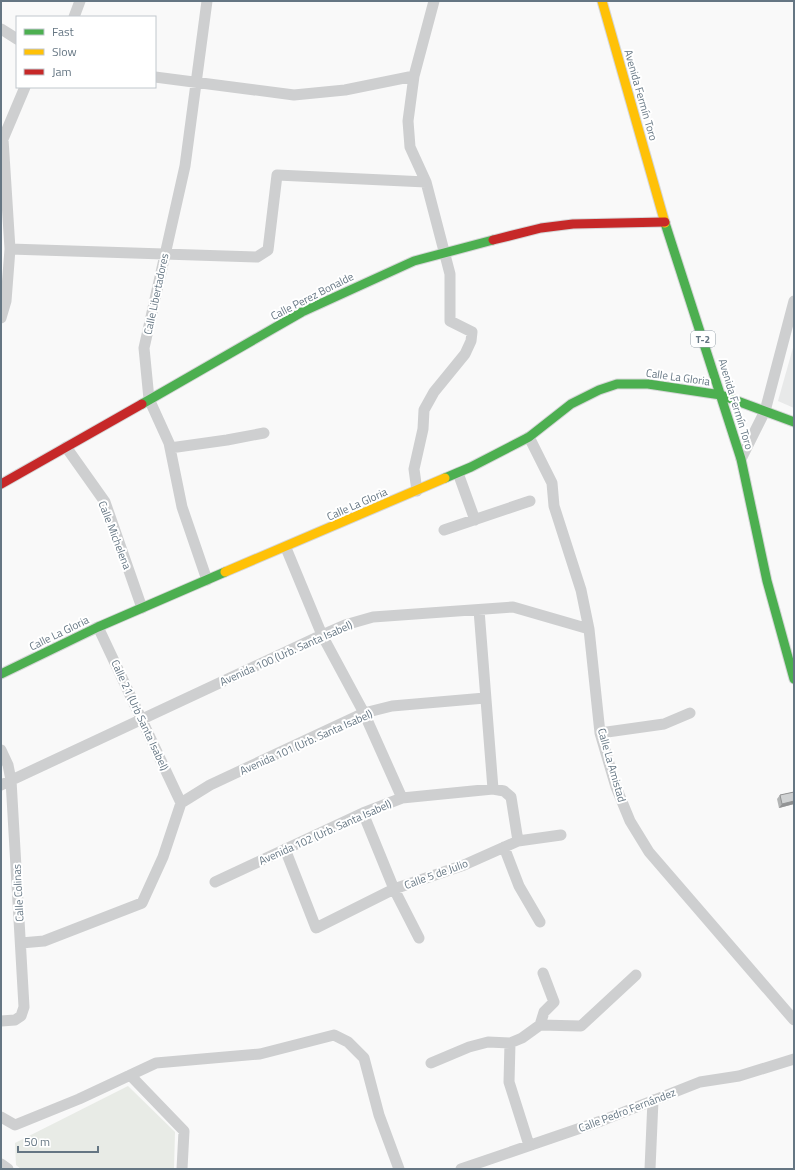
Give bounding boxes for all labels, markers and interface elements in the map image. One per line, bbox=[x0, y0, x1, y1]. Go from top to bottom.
legend bbox=[16, 16, 156, 88]
text: Fast bbox=[52, 22, 75, 41]
text: Slow bbox=[52, 42, 77, 61]
street label: Avenida Fermín Toro bbox=[620, 48, 662, 143]
text: Jam bbox=[52, 62, 72, 81]
street label: Calle Libertadores bbox=[140, 252, 172, 336]
street label: Calle Perez Bonalde bbox=[268, 268, 357, 324]
road number: T-2 bbox=[691, 331, 715, 347]
street label: Avenida Fermín Toro bbox=[715, 357, 757, 452]
street label: Calle La Gloria bbox=[645, 365, 712, 389]
street label: Calle La Gloria bbox=[324, 483, 390, 524]
street label: Calle Michelena bbox=[95, 499, 136, 572]
street label: Calle La Gloria bbox=[26, 611, 92, 654]
street label: Avenida 100 (Urb. Santa Isabel) bbox=[217, 616, 355, 690]
street label: Calle 21 (Urb Santa Isabel) bbox=[107, 657, 173, 773]
street label: Avenida 101 (Urb. Santa Isabel) bbox=[237, 705, 375, 779]
street label: Calle La Amistad bbox=[594, 726, 630, 804]
street label: Avenida 102 (Urb. Santa Isabel) bbox=[256, 795, 394, 869]
street label: Calle 5 de Julio bbox=[402, 855, 470, 893]
street label: Calle Colinas bbox=[9, 864, 27, 922]
street label: Calle Pedro Fernández bbox=[576, 1084, 678, 1136]
scale bar bbox=[18, 1128, 98, 1154]
text: 50 m bbox=[24, 1132, 50, 1151]

